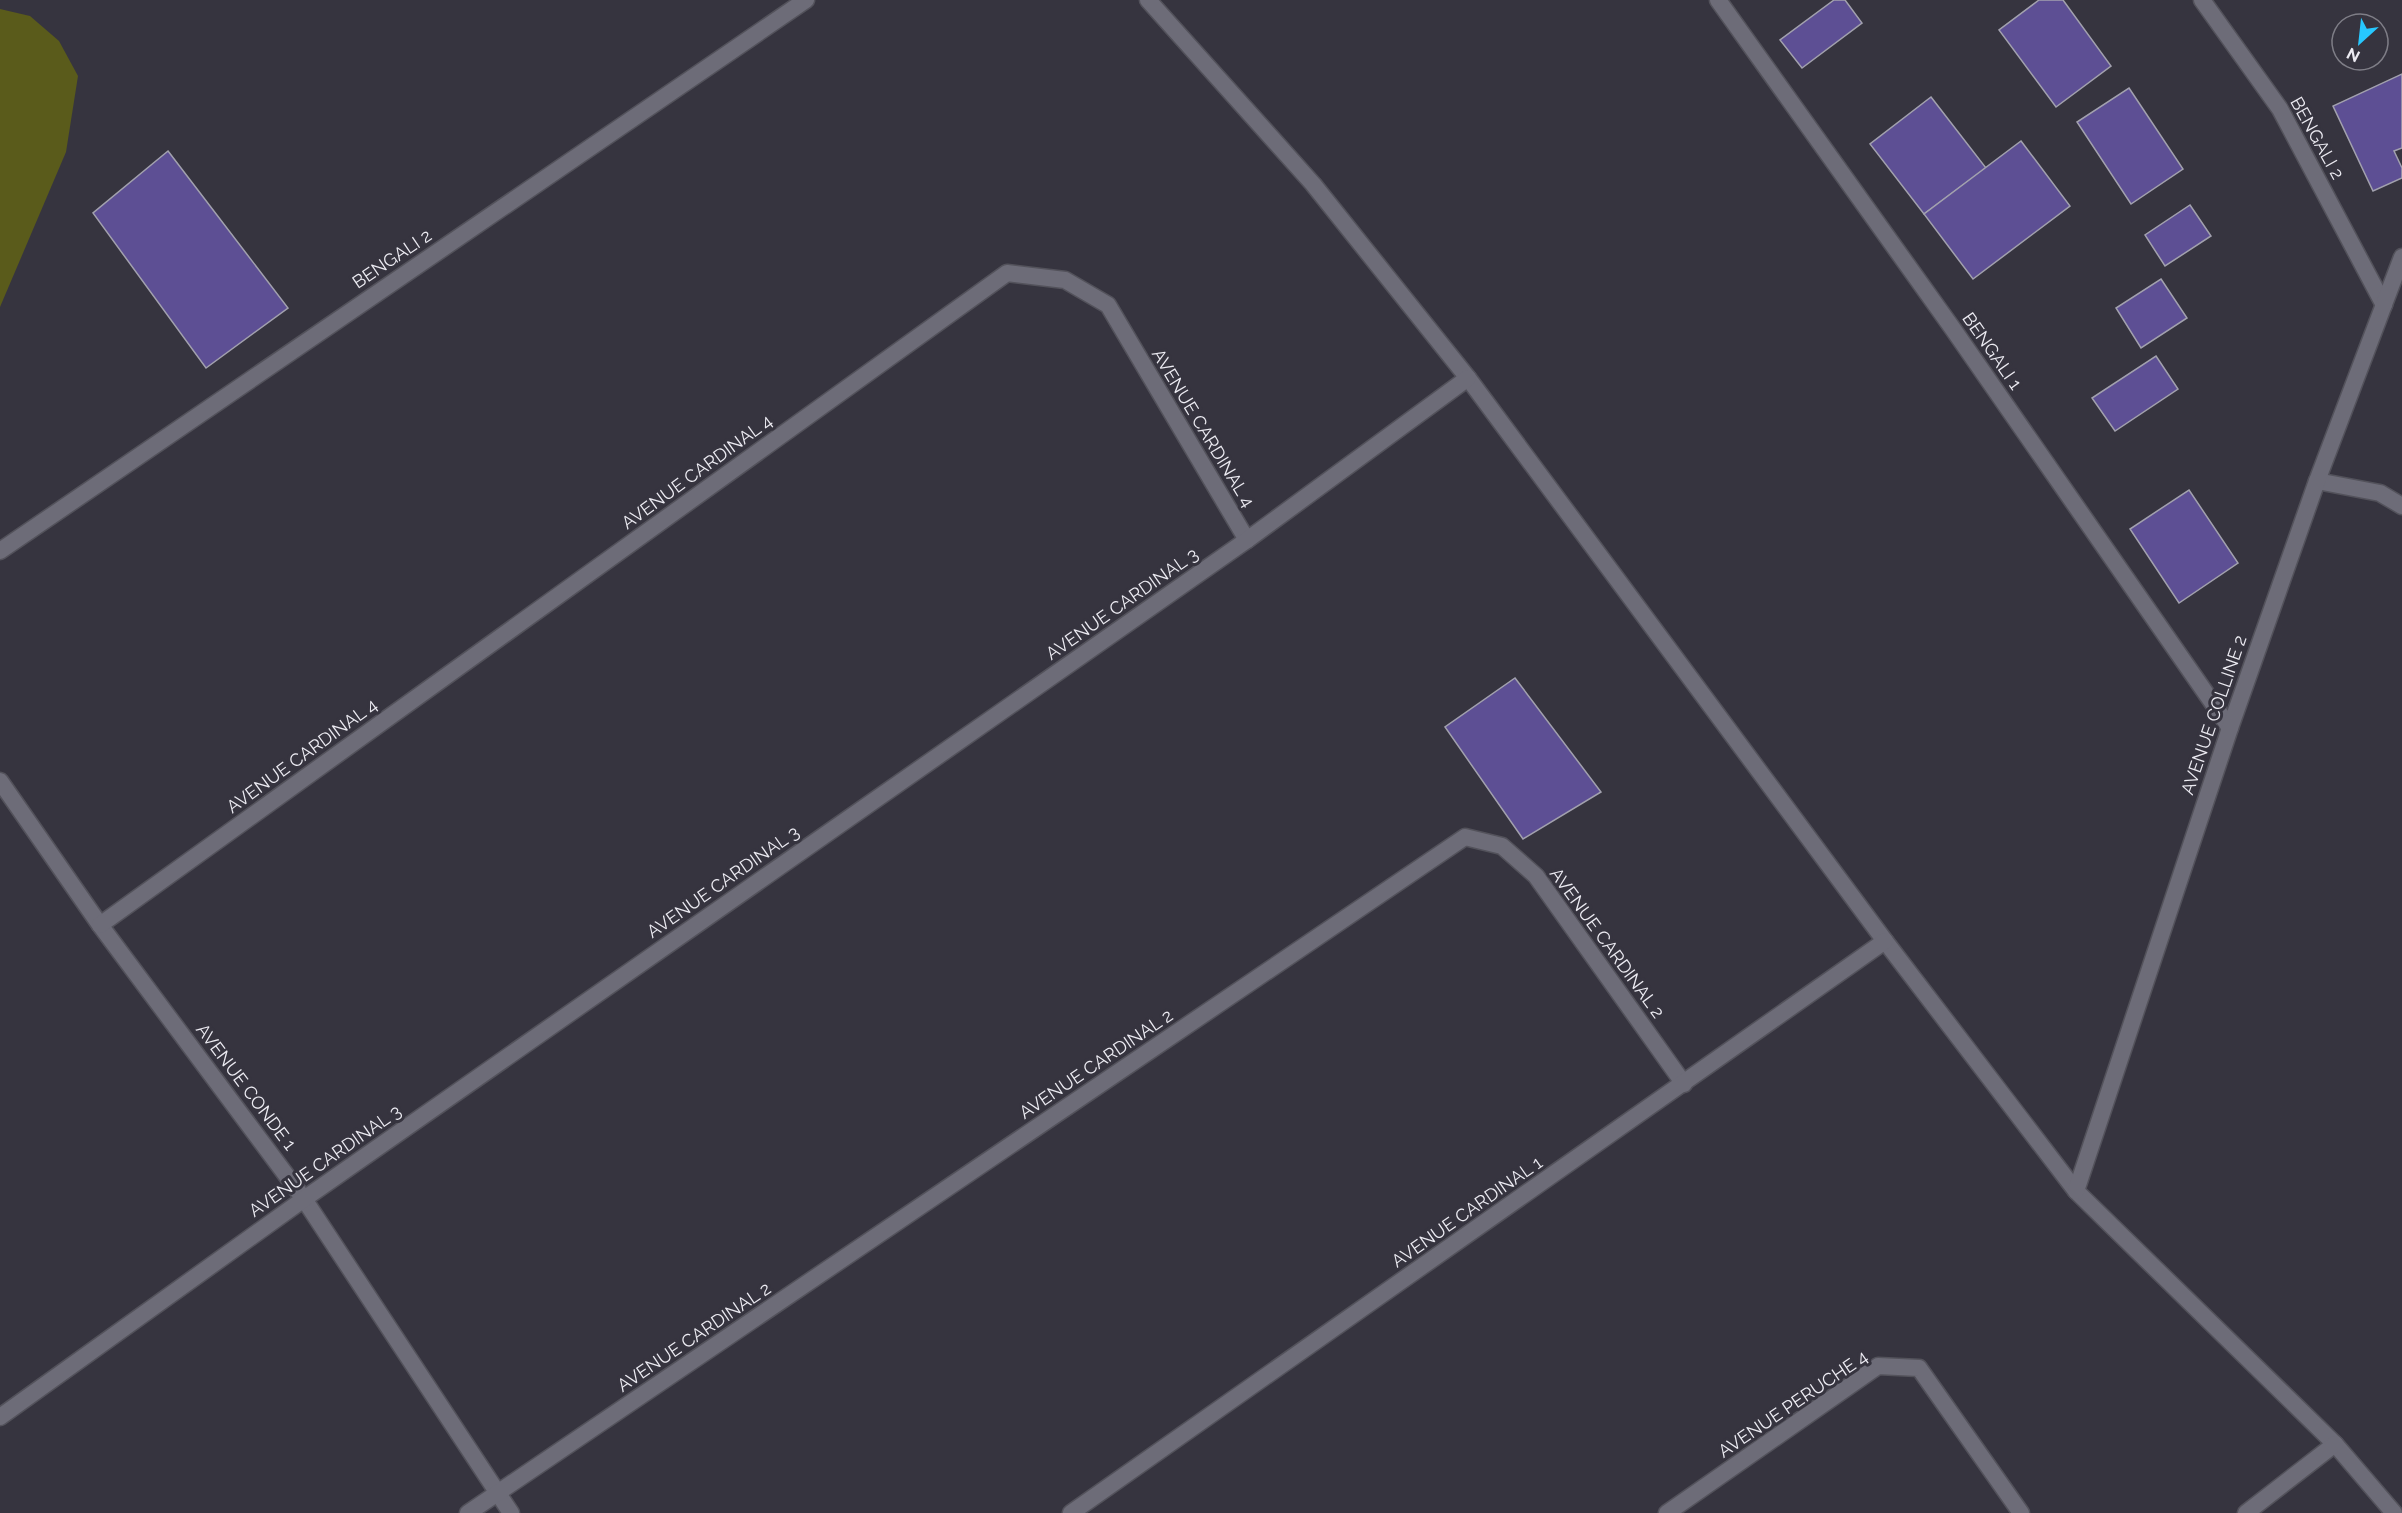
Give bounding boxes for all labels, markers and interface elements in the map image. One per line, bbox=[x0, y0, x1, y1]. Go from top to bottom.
north arrow bbox=[2330, 12, 2390, 72]
text: N bbox=[2344, 44, 2363, 66]
street label: BENGALI 2 bbox=[2286, 93, 2349, 183]
street label: BENGALI 2 bbox=[348, 224, 435, 293]
street label: BENGALI 1 bbox=[1958, 308, 2027, 393]
street label: AVENUE CARDINAL 4 bbox=[1148, 345, 1259, 511]
street label: AVENUE CARDINAL 4 bbox=[617, 410, 776, 533]
street label: AVENUE CARDINAL 3 bbox=[1042, 543, 1202, 664]
street label: AVENUE COLLINE 2 bbox=[2176, 632, 2251, 797]
street label: AVENUE CARDINAL 4 bbox=[222, 694, 381, 817]
street label: AVENUE CARDINAL 3 bbox=[643, 821, 803, 942]
street label: AVENUE CARDINAL 2 bbox=[1546, 863, 1669, 1022]
street label: AVENUE CARDINAL 2 bbox=[1015, 1004, 1177, 1123]
street label: AVENUE CONDE 1 bbox=[192, 1019, 301, 1154]
street label: AVENUE CARDINAL 3 bbox=[245, 1100, 405, 1221]
street label: AVENUE CARDINAL 1 bbox=[1387, 1151, 1546, 1272]
street label: AVENUE CARDINAL 2 bbox=[613, 1277, 775, 1396]
street label: AVENUE PERUCHE 4 bbox=[1714, 1346, 1872, 1461]

